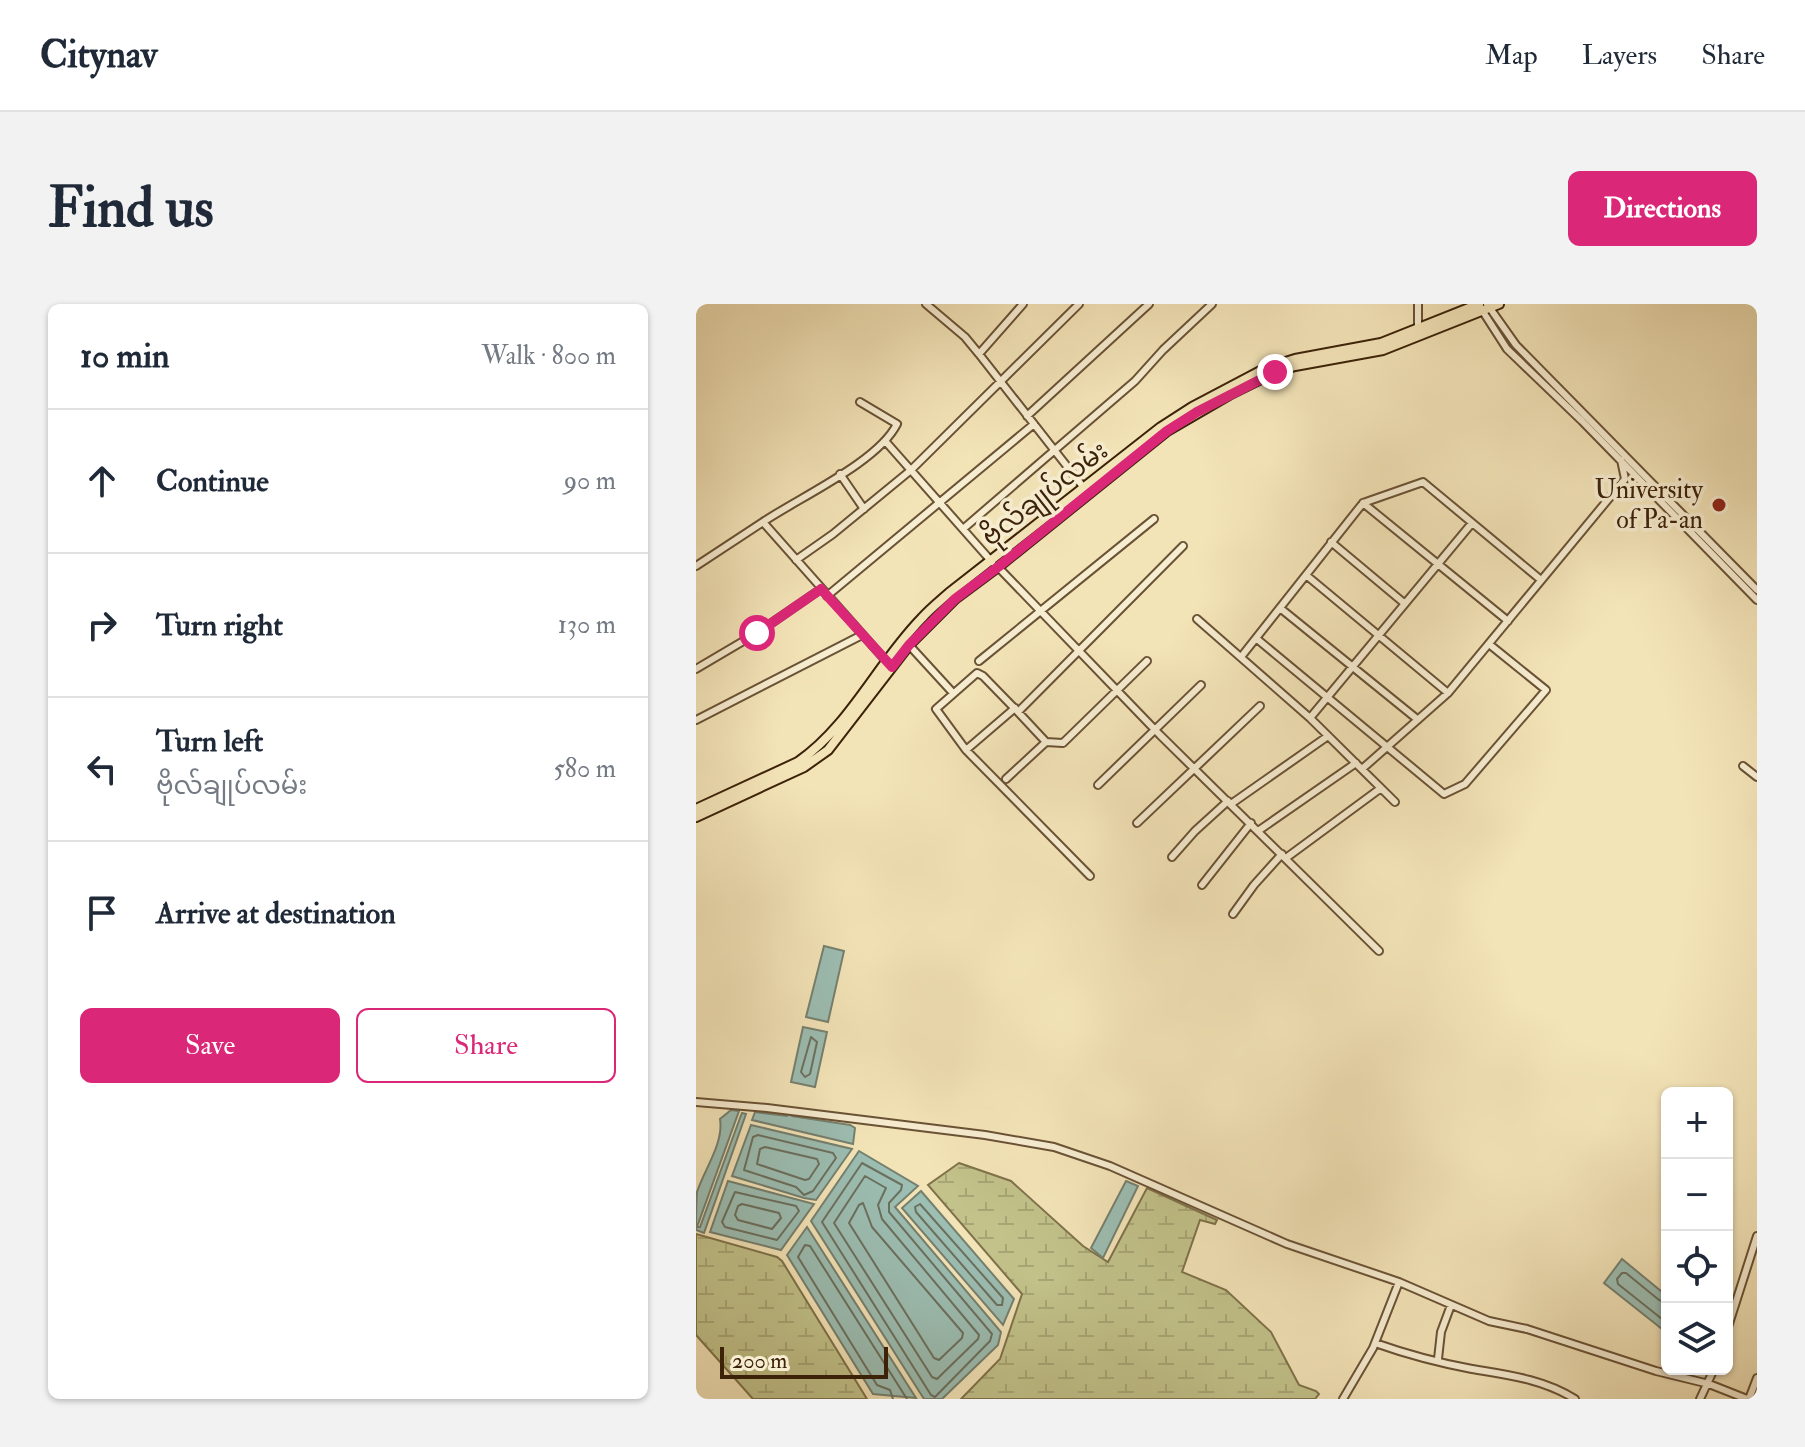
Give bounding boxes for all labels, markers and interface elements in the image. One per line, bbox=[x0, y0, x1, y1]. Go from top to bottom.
text: Citynav bbox=[40, 31, 157, 79]
text: Map bbox=[1485, 38, 1538, 73]
text: Layers bbox=[1582, 38, 1657, 73]
text: Share bbox=[1701, 38, 1765, 73]
button: Directions bbox=[1568, 171, 1757, 246]
text: Find us bbox=[48, 173, 214, 244]
text: 10 min bbox=[80, 335, 169, 378]
text: Walk · 800 m bbox=[481, 340, 616, 372]
route end bbox=[1257, 354, 1293, 390]
street label: ဗိုလ်ချုပ်လမ်း bbox=[974, 433, 1117, 556]
icon: ahead bbox=[80, 459, 124, 503]
text: Continue bbox=[156, 463, 269, 500]
text: 90 m bbox=[564, 465, 616, 497]
place label: University of Pa-an bbox=[1595, 474, 1704, 536]
marker: University of Pa-an bbox=[1710, 496, 1728, 514]
icon: right bbox=[80, 603, 124, 647]
text: Turn right bbox=[156, 607, 283, 644]
text: 130 m bbox=[558, 609, 616, 641]
route start bbox=[739, 615, 775, 651]
text: Turn left bbox=[156, 723, 263, 760]
icon: left bbox=[80, 747, 124, 791]
text: 580 m bbox=[553, 753, 616, 785]
text: ဗိုလ်ချုပ်လမ်း bbox=[156, 770, 307, 802]
icon: arrive bbox=[80, 891, 124, 935]
text: Arrive at destination bbox=[156, 895, 396, 932]
button: Save bbox=[80, 1008, 340, 1083]
button: Share bbox=[356, 1008, 616, 1083]
map controls bbox=[1661, 1087, 1733, 1375]
button: + bbox=[1661, 1087, 1733, 1159]
button: − bbox=[1661, 1159, 1733, 1231]
button: locate bbox=[1661, 1231, 1733, 1303]
button: layers bbox=[1661, 1303, 1733, 1375]
scale bar bbox=[720, 1343, 888, 1379]
text: 200 m bbox=[732, 1347, 787, 1375]

